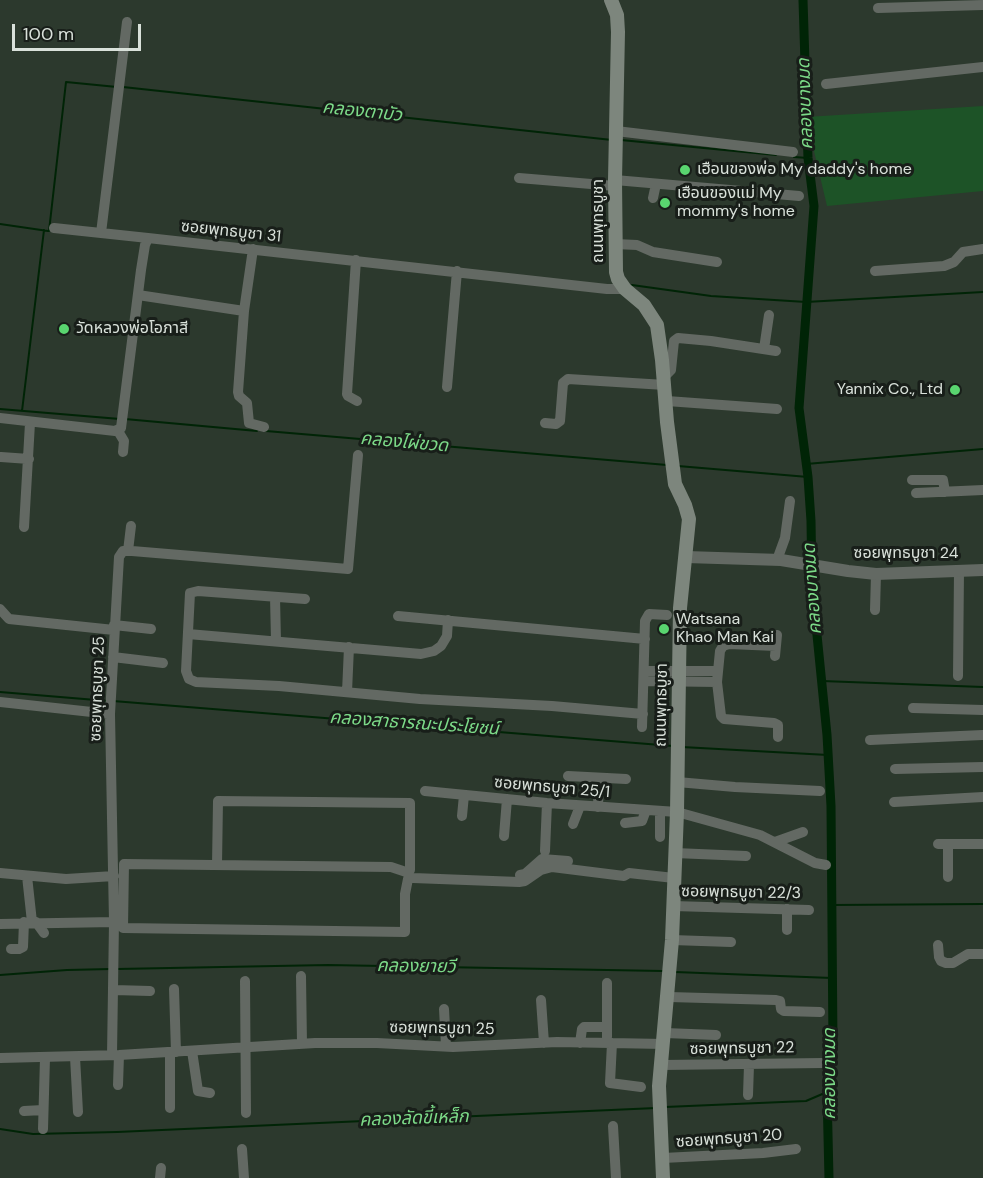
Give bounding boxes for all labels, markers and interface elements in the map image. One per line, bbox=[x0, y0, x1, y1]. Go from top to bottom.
scale bar bbox=[15, 12, 144, 50]
text: 100 m bbox=[23, 22, 74, 46]
water label: คลองบางมด bbox=[794, 58, 818, 150]
water label: คลองตาบัว bbox=[321, 97, 403, 127]
place label: เฮือนของพ่อ My daddy's home bbox=[697, 160, 912, 180]
marker: เฮือนของพ่อ My daddy's home bbox=[678, 163, 692, 177]
street label: ถนนพุทธบูชา bbox=[589, 179, 609, 263]
place label: เฮือนของแม่ My mommy's home bbox=[677, 184, 795, 222]
marker: เฮือนของแม่ My mommy's home bbox=[658, 196, 672, 210]
street label: ซอยพุทธบูชา 31 bbox=[180, 217, 282, 247]
place label: วัดหลวงพ่อโอภาสี bbox=[76, 319, 188, 339]
marker: วัดหลวงพ่อโอภาสี bbox=[57, 322, 71, 336]
place label: Yannix Co., Ltd bbox=[837, 380, 943, 400]
marker: Yannix Co., Ltd bbox=[948, 383, 962, 397]
water label: คลองไผ่ขวด bbox=[359, 428, 449, 458]
water label: คลองบางมด bbox=[799, 543, 827, 635]
street label: ซอยพุทธบูชา 24 bbox=[853, 544, 959, 564]
place label: Watsana Khao Man Kai bbox=[676, 610, 774, 648]
marker: Watsana Khao Man Kai bbox=[657, 622, 671, 636]
street label: ซอยพุทธบูชา 25 bbox=[87, 636, 109, 742]
street label: ถนนพุทธบูชา bbox=[652, 663, 672, 747]
water label: คลองสาธารณะประโยชน์ bbox=[329, 707, 499, 741]
street label: ซอยพุทธบูชา 25/1 bbox=[493, 773, 611, 803]
street label: ซอยพุทธบูชา 22/3 bbox=[681, 882, 801, 904]
water label: คลองยายวี bbox=[376, 956, 456, 978]
street label: ซอยพุทธบูชา 25 bbox=[389, 1018, 495, 1040]
water label: คลองบางมด bbox=[819, 1028, 841, 1120]
street label: ซอยพุทธบูชา 22 bbox=[689, 1038, 795, 1060]
water label: คลองลัดขี้เหล็ก bbox=[359, 1106, 469, 1132]
street label: ซอยพุทธบูชา 20 bbox=[675, 1126, 783, 1152]

